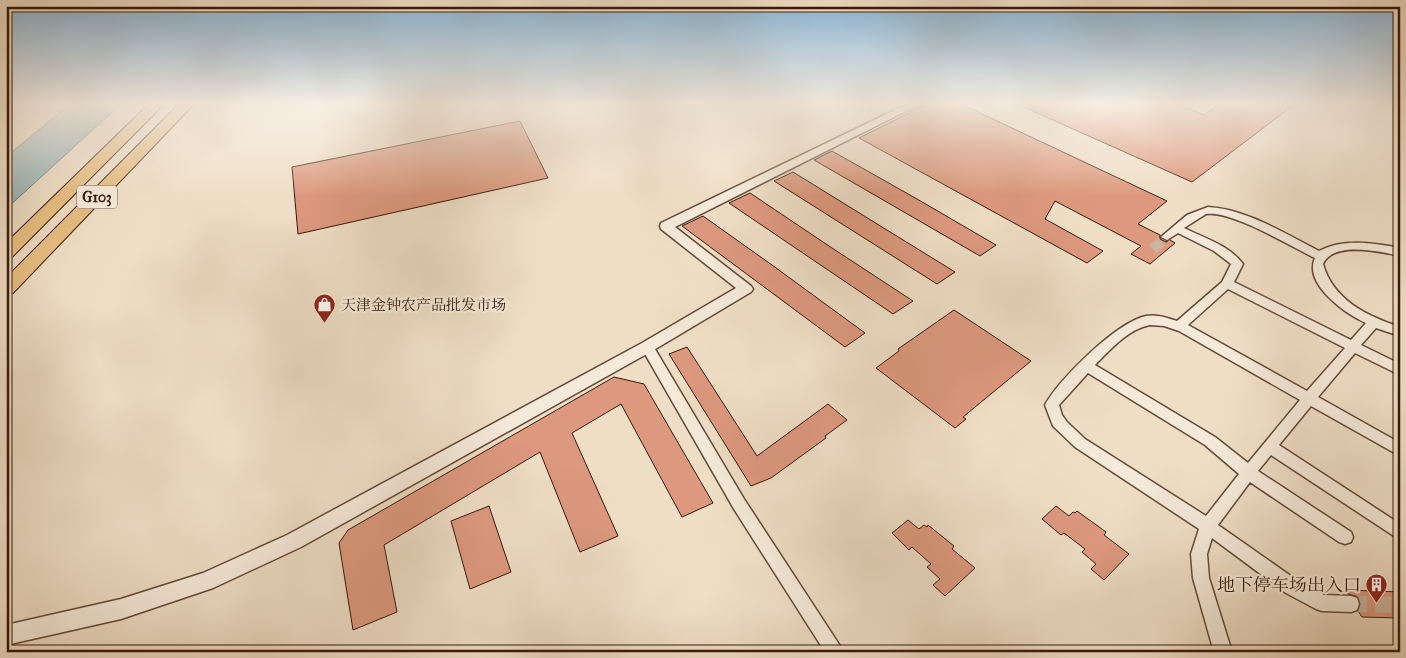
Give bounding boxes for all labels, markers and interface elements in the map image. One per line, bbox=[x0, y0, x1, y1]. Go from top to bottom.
road number: G103 bbox=[77, 186, 117, 208]
shop icon: 天津金钟农产品批发市场 bbox=[313, 293, 337, 324]
place label: 天津金钟农产品批发市场 bbox=[341, 296, 506, 314]
building icon: 地下停车场出入口 bbox=[1365, 573, 1389, 604]
place label: 地下停车场出入口 bbox=[1217, 574, 1361, 596]

